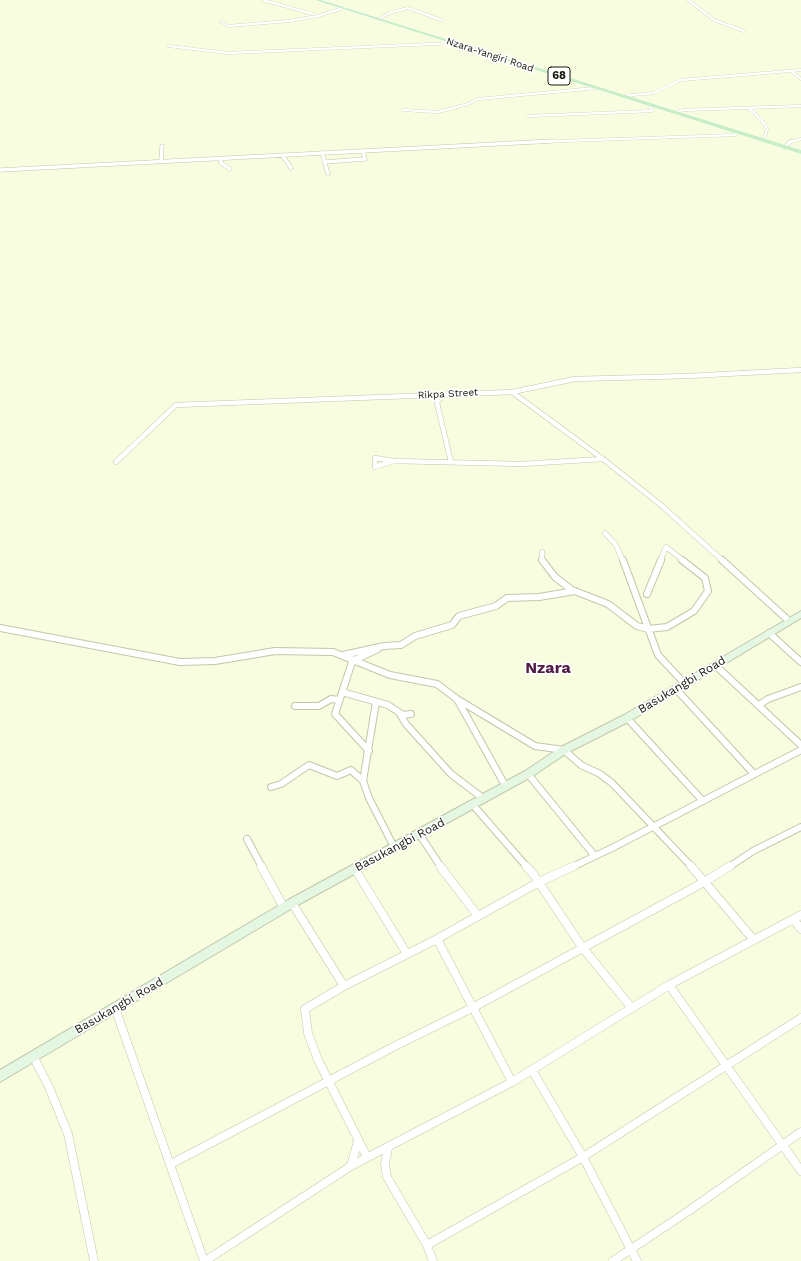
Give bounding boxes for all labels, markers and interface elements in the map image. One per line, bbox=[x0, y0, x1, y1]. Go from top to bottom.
street label: Nzara-Yangiri Road bbox=[445, 35, 535, 75]
road number: 68 bbox=[548, 67, 570, 85]
street label: Rikpa Street bbox=[418, 386, 478, 402]
street label: Basukangbi Road bbox=[636, 653, 728, 717]
district label: Nzara bbox=[525, 658, 571, 678]
street label: Basukangbi Road bbox=[353, 815, 447, 875]
street label: Basukangbi Road bbox=[72, 975, 166, 1037]

